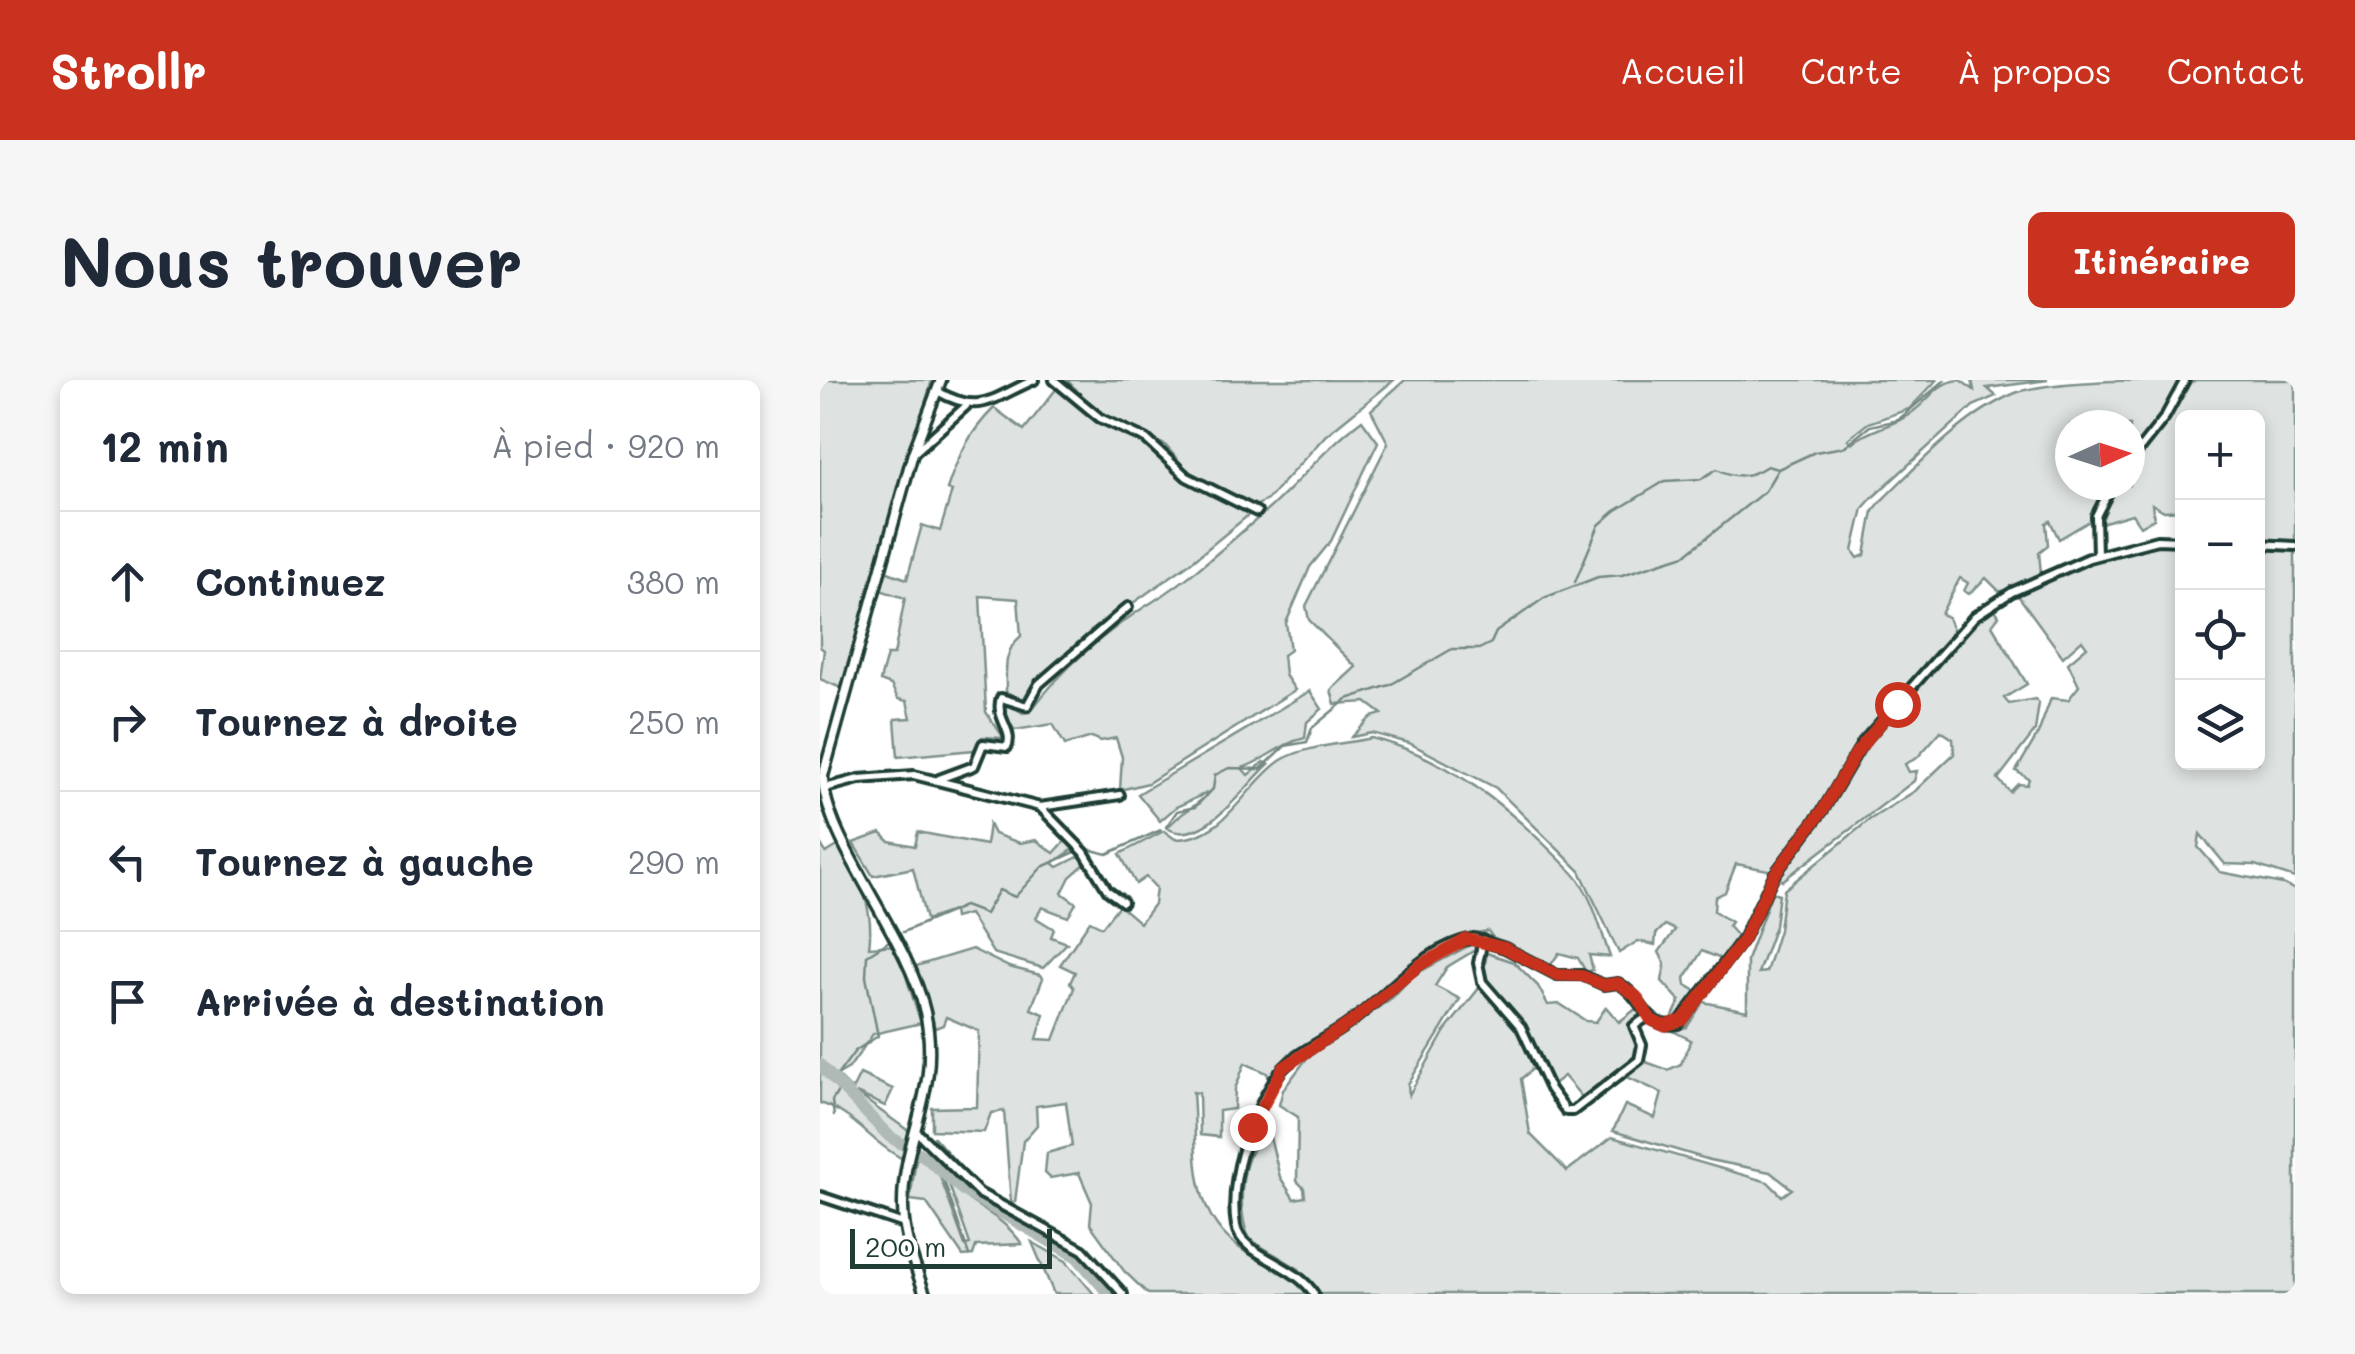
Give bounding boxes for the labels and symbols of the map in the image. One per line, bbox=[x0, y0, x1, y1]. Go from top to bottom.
north arrow bbox=[2055, 410, 2145, 500]
route start bbox=[1875, 682, 1921, 728]
route end bbox=[1230, 1105, 1276, 1151]
scale bar bbox=[850, 1224, 1052, 1268]

